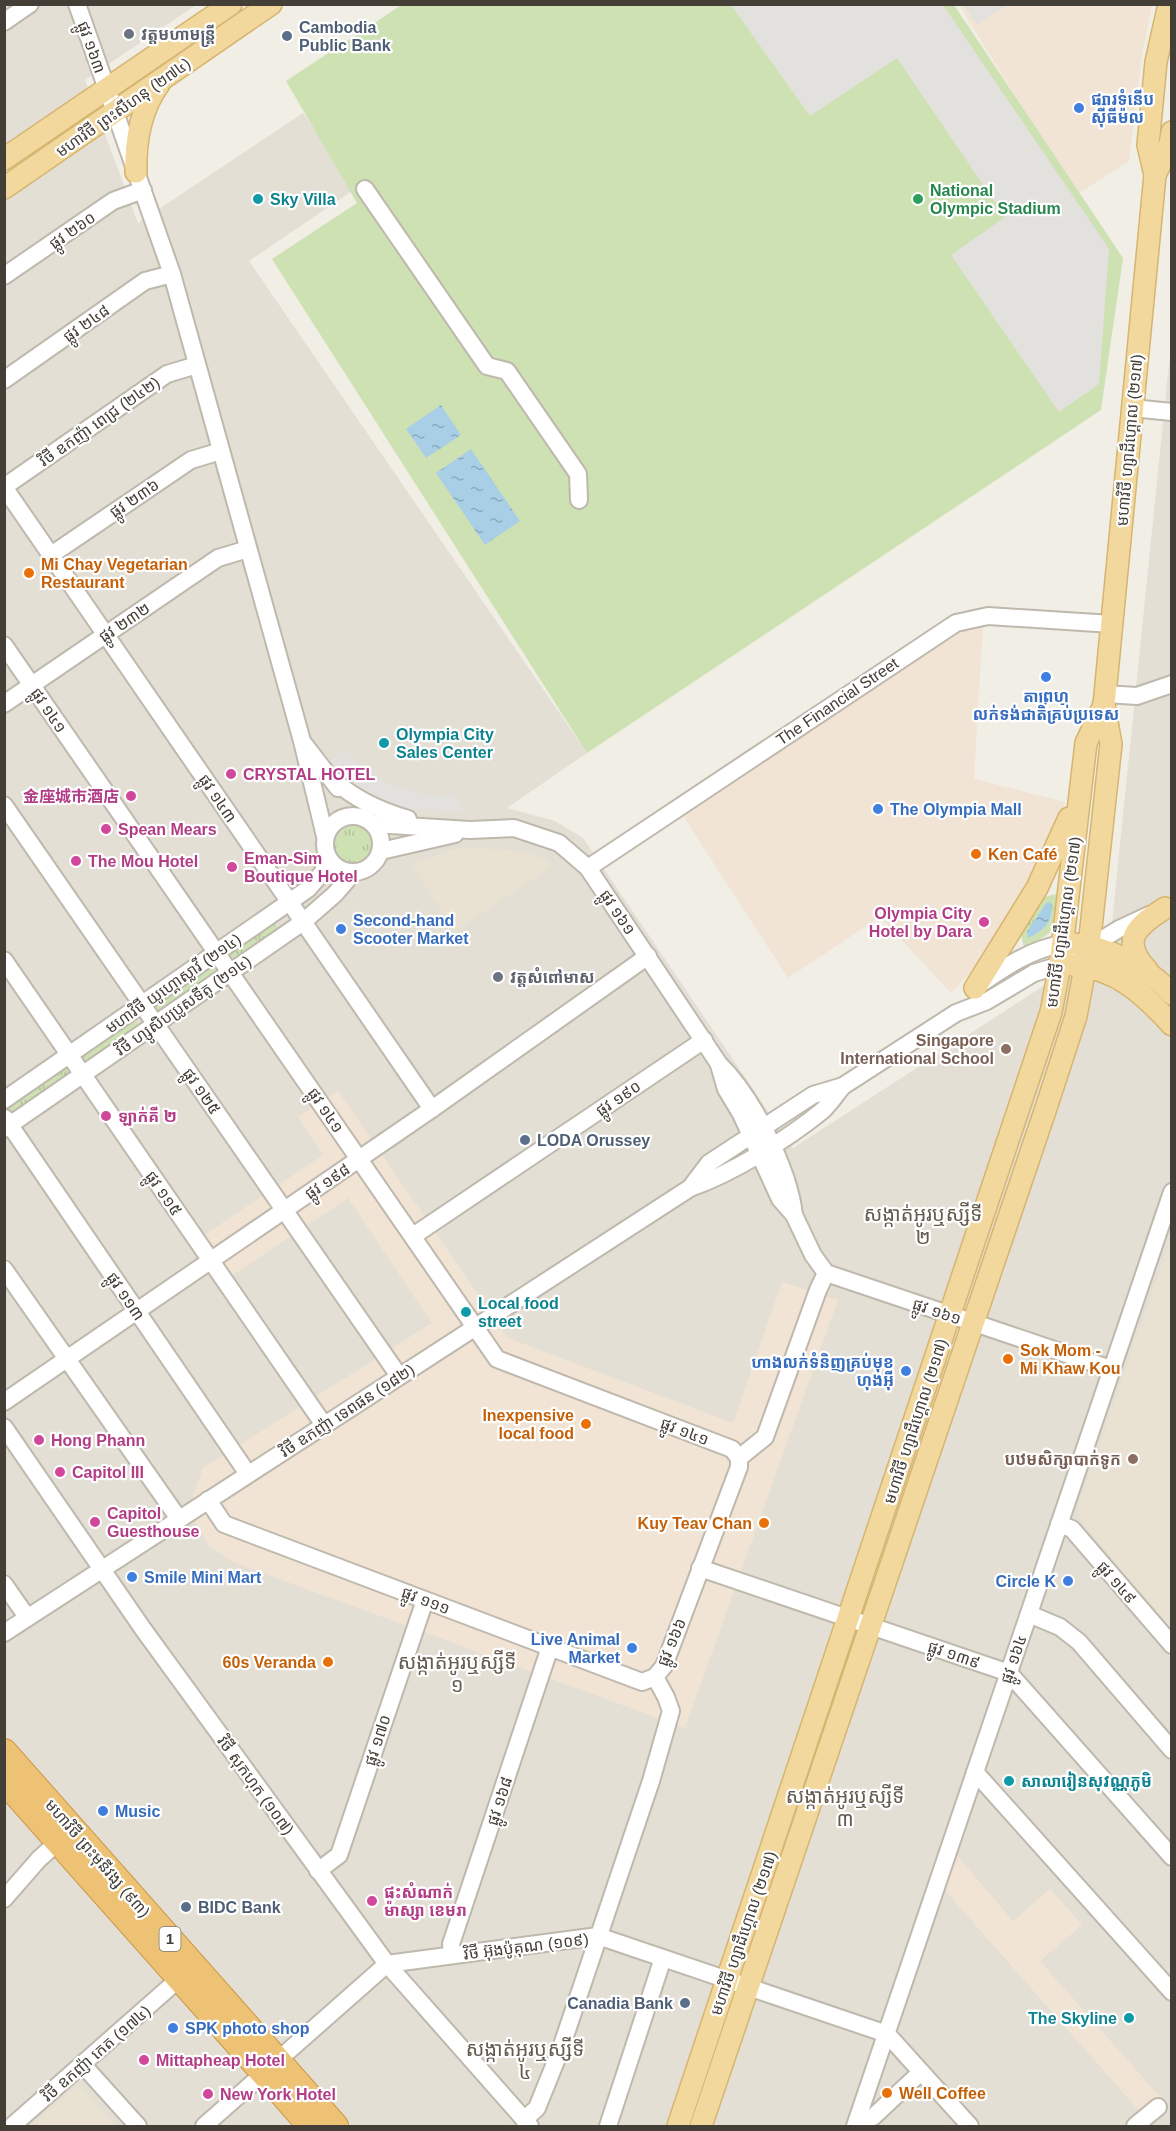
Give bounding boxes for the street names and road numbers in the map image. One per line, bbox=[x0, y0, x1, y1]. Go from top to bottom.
street label: ផ្លូវ ១៦៣ bbox=[69, 19, 109, 77]
street label: មហាវិថី ព្រះសីហនុ (២៧៤) bbox=[51, 53, 195, 162]
street label: ផ្លូវ ២៦០ bbox=[46, 208, 102, 257]
street label: ផ្លូវ ២៤៨ bbox=[60, 301, 116, 350]
street label: មហាវិថី ហ្សាដឹហ្គោល (២១៧) bbox=[1111, 353, 1147, 527]
street label: វិថី ឧកញ៉ា ពេជ្រ (២៤២) bbox=[34, 371, 163, 471]
street label: ផ្លូវ ២៣៦ bbox=[106, 476, 165, 526]
street label: ផ្លូវ ២៣២ bbox=[96, 599, 156, 650]
street label: The Financial Street bbox=[773, 654, 902, 748]
street label: ផ្លូវ ១៤១ bbox=[23, 685, 70, 739]
street label: ផ្លូវ ១៤៣ bbox=[191, 771, 240, 829]
street label: មហាវិថី ហ្សាដឹហ្គោល (២១៧) bbox=[1041, 835, 1085, 1009]
street label: ផ្លូវ ១៦១ bbox=[592, 887, 639, 941]
street label: មហាវិថី យូហ្គោស្លាវី (២១៤) bbox=[101, 928, 245, 1038]
street label: វិថី ហ្សូសិបប្រូសទីតូ (២១៤) bbox=[110, 950, 257, 1063]
street label: ផ្លូវ ១២៥ bbox=[175, 1065, 224, 1121]
street label: ផ្លូវ ១៩០ bbox=[593, 1077, 647, 1124]
street label: ផ្លូវ ១៤១ bbox=[300, 1085, 347, 1139]
street label: ផ្លូវ ១៩៨ bbox=[302, 1160, 356, 1207]
street label: ផ្លូវ ១១៥ bbox=[137, 1168, 185, 1222]
street label: ផ្លូវ ១១៣ bbox=[99, 1269, 148, 1327]
street label: ផ្លូវ ១៦១ bbox=[908, 1295, 963, 1333]
street label: មហាវិថី ហ្សាដឹហ្គោល (២១៧) bbox=[878, 1336, 952, 1506]
street label: វិថី ឧកញ៉ា ទេពផន (១៨២) bbox=[275, 1359, 418, 1461]
street label: ផ្លូវ ១៤១ bbox=[656, 1415, 711, 1454]
street label: ផ្លូវ ១៤៩ bbox=[1089, 1558, 1140, 1611]
street label: ផ្លូវ ១១១ bbox=[397, 1584, 452, 1623]
street label: ផ្លូវ ១៦៦ bbox=[654, 1616, 694, 1671]
street label: ផ្លូវ ១៦៤ bbox=[997, 1633, 1035, 1688]
street label: ផ្លូវ ១៣៩ bbox=[924, 1638, 982, 1677]
street label: ផ្លូវ ១៧០ bbox=[361, 1712, 399, 1770]
street label: វិថី សុកហុក (១០៧) bbox=[212, 1731, 299, 1839]
street label: ផ្លូវ ១៦៨ bbox=[484, 1775, 521, 1829]
street label: មហាវិថី ព្រះមុនីវង្ស (៩៣) bbox=[40, 1795, 155, 1922]
street label: មហាវិថី ហ្សាដឹហ្គោល (២១៧) bbox=[705, 1848, 781, 2018]
road number: 1 bbox=[160, 1927, 180, 1951]
street label: វិថី អ៊ុងប៉ូគុណ (១០៩) bbox=[462, 1928, 590, 1965]
street label: វិថី ឧកញ៉ា កេត (១៧៤) bbox=[37, 2000, 154, 2106]

